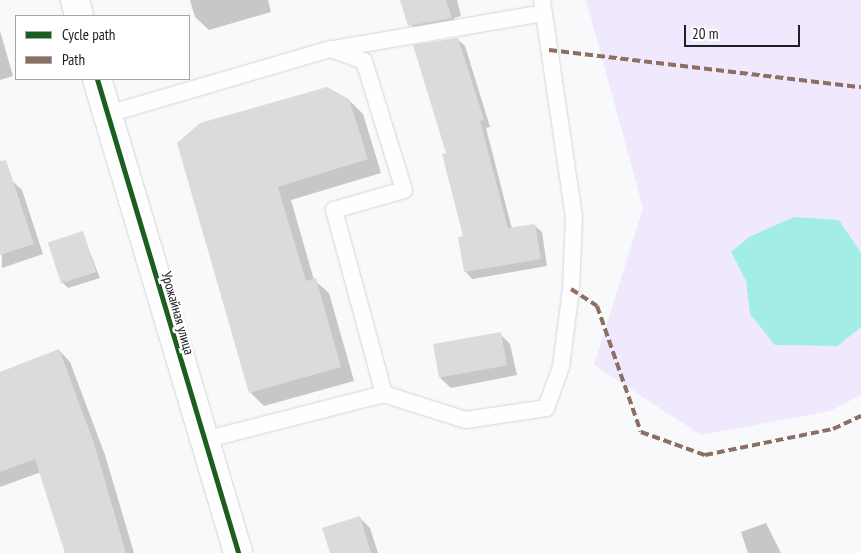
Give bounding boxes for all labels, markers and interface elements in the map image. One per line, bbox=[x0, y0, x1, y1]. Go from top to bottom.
legend bbox=[15, 15, 190, 80]
scale bar bbox=[686, 15, 802, 47]
text: 20 m bbox=[692, 24, 718, 43]
text: Cycle path bbox=[62, 25, 115, 44]
text: Path bbox=[62, 50, 85, 69]
street label: Урожайная улица bbox=[158, 269, 198, 357]

